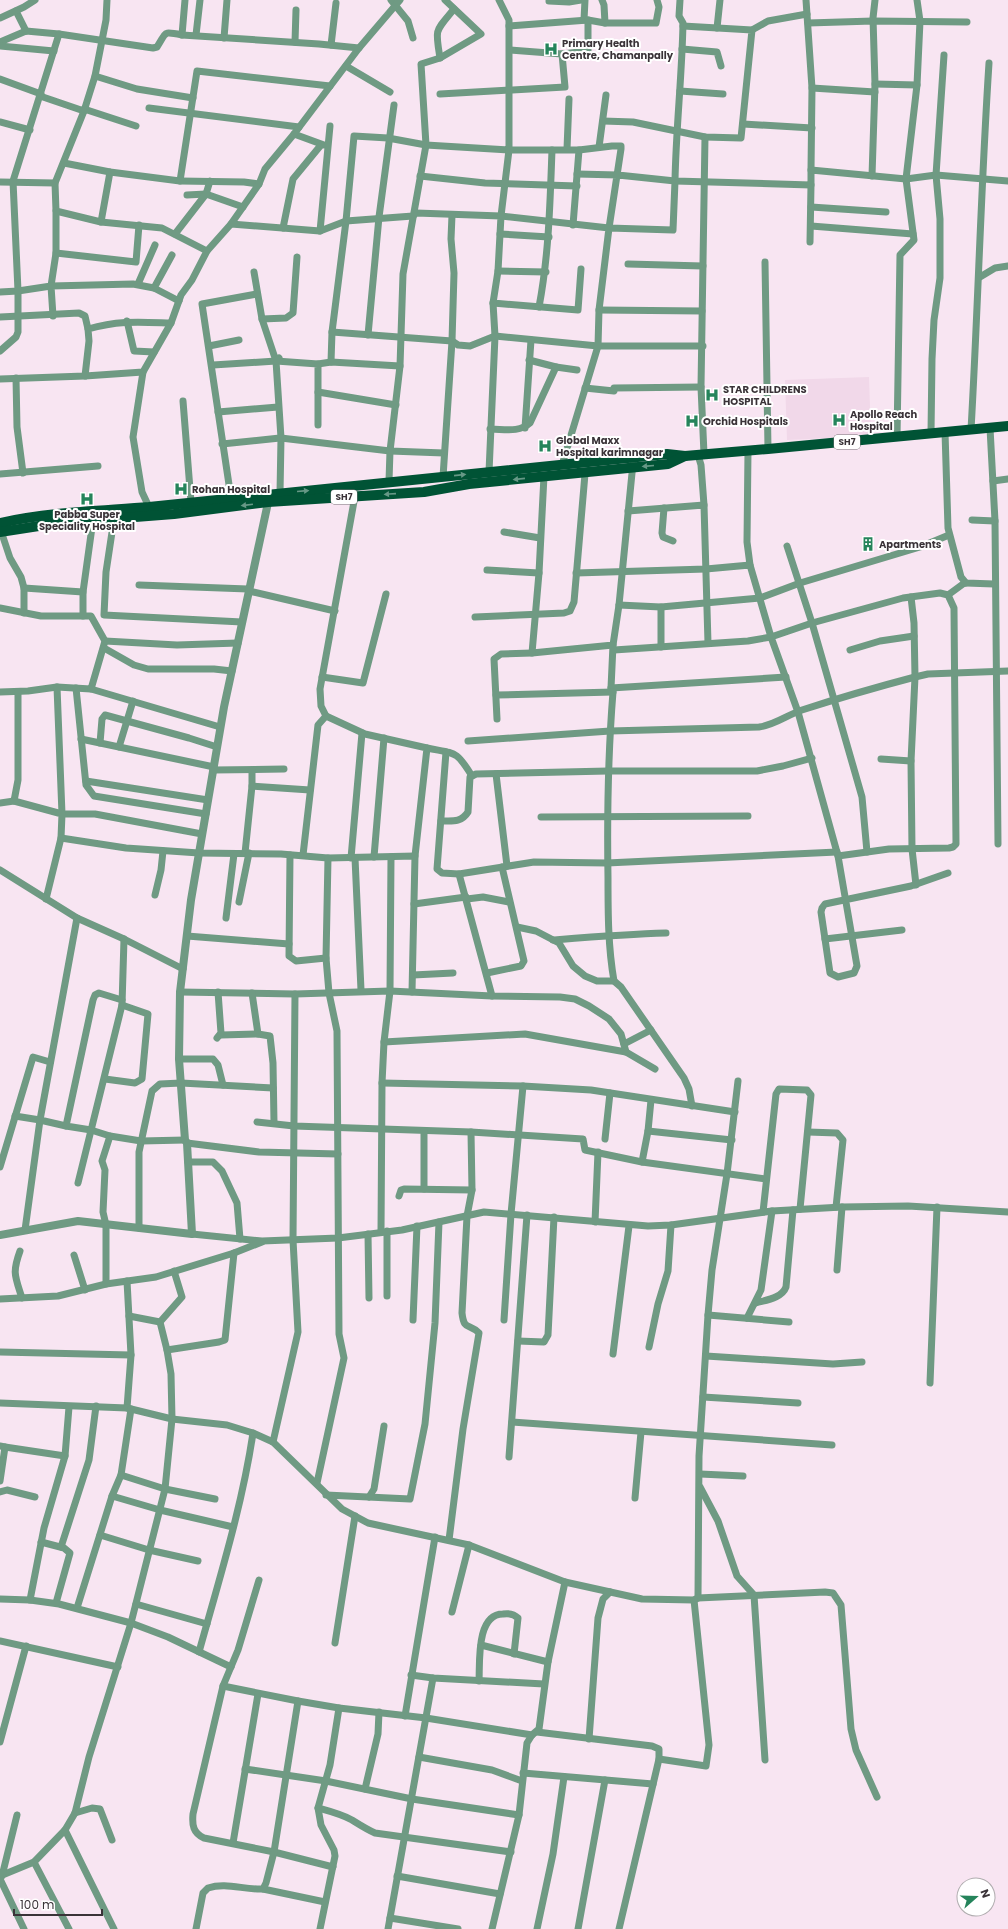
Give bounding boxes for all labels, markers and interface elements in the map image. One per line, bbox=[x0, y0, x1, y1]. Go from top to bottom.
place label: Primary Health Centre, Chamanpally bbox=[562, 36, 674, 63]
hospital icon: Primary Health Centre, Chamanpally bbox=[543, 41, 559, 57]
place label: STAR CHILDRENS HOSPITAL bbox=[723, 382, 807, 409]
hospital icon: STAR CHILDRENS HOSPITAL bbox=[704, 387, 720, 403]
place label: Apollo Reach Hospital bbox=[850, 407, 917, 434]
hospital icon: Apollo Reach Hospital bbox=[831, 412, 847, 428]
hospital icon: Orchid Hospitals bbox=[684, 413, 700, 429]
place label: Orchid Hospitals bbox=[703, 414, 789, 429]
place label: Global Maxx Hospital karimnagar bbox=[556, 433, 664, 460]
road number: SH7 bbox=[834, 435, 860, 449]
hospital icon: Global Maxx Hospital karimnagar bbox=[537, 438, 553, 454]
one-way arrow bbox=[642, 463, 654, 470]
one-way arrow bbox=[454, 472, 466, 479]
one-way arrow bbox=[513, 476, 525, 482]
hospital icon: Rohan Hospital bbox=[173, 481, 189, 497]
place label: Rohan Hospital bbox=[192, 482, 270, 497]
one-way arrow bbox=[297, 487, 309, 494]
road number: SH7 bbox=[331, 490, 357, 504]
hospital icon: Pabba Super Speciality Hospital bbox=[79, 491, 95, 507]
one-way arrow bbox=[384, 491, 396, 498]
one-way arrow bbox=[241, 502, 253, 508]
place label: Pabba Super Speciality Hospital bbox=[39, 507, 135, 534]
building icon: Apartments bbox=[860, 536, 876, 552]
place label: Apartments bbox=[879, 537, 942, 552]
north arrow bbox=[956, 1877, 996, 1917]
text: N bbox=[976, 1887, 994, 1900]
scale bar bbox=[14, 1891, 102, 1917]
text: 100 m bbox=[20, 1896, 54, 1913]

